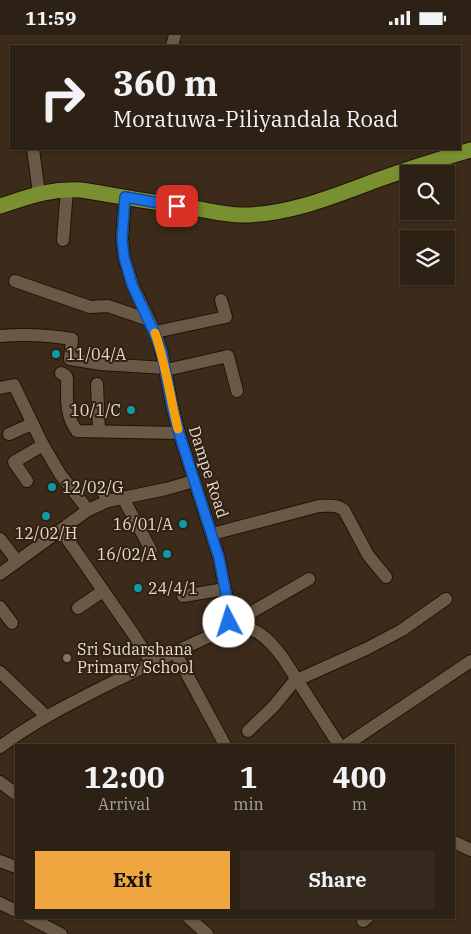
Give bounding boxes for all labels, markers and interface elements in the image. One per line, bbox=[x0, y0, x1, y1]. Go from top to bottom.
text: 11:59 bbox=[25, 6, 76, 30]
text: 360 m bbox=[113, 60, 218, 106]
icon: right bbox=[30, 65, 95, 130]
text: Moratuwa-Piliyandala Road bbox=[113, 104, 398, 133]
map controls bbox=[400, 165, 455, 285]
button: search bbox=[400, 165, 455, 220]
pin bbox=[156, 185, 198, 227]
icon: arrive bbox=[163, 192, 191, 220]
button: layers bbox=[400, 230, 455, 285]
place label: 11/04/A bbox=[66, 344, 126, 364]
marker: 11/04/A bbox=[50, 348, 62, 360]
place label: 10/1/C bbox=[70, 400, 121, 420]
marker: 10/1/C bbox=[125, 404, 137, 416]
street label: Dampe Road bbox=[185, 423, 233, 521]
place label: 12/02/G bbox=[62, 477, 124, 497]
marker: 12/02/G bbox=[46, 481, 58, 493]
marker: 12/02/H bbox=[40, 510, 52, 522]
place label: 16/01/A bbox=[113, 514, 173, 534]
marker: 16/01/A bbox=[177, 518, 189, 530]
place label: 12/02/H bbox=[15, 523, 77, 543]
place label: 16/02/A bbox=[97, 544, 157, 564]
marker: 16/02/A bbox=[161, 548, 173, 560]
place label: 24/4/1 bbox=[148, 578, 198, 598]
marker: 24/4/1 bbox=[132, 582, 144, 594]
position arrow bbox=[202, 595, 254, 647]
place label: Sri Sudarshana Primary School bbox=[77, 639, 194, 677]
marker: Sri Sudarshana Primary School bbox=[61, 652, 73, 664]
text: 12:00 bbox=[84, 757, 165, 796]
text: 1 bbox=[240, 757, 258, 796]
text: 400 bbox=[332, 757, 386, 796]
text: Arrival bbox=[98, 794, 150, 814]
text: min bbox=[233, 794, 264, 814]
text: m bbox=[352, 794, 367, 814]
button: Exit bbox=[35, 851, 230, 909]
button: Share bbox=[240, 851, 435, 909]

